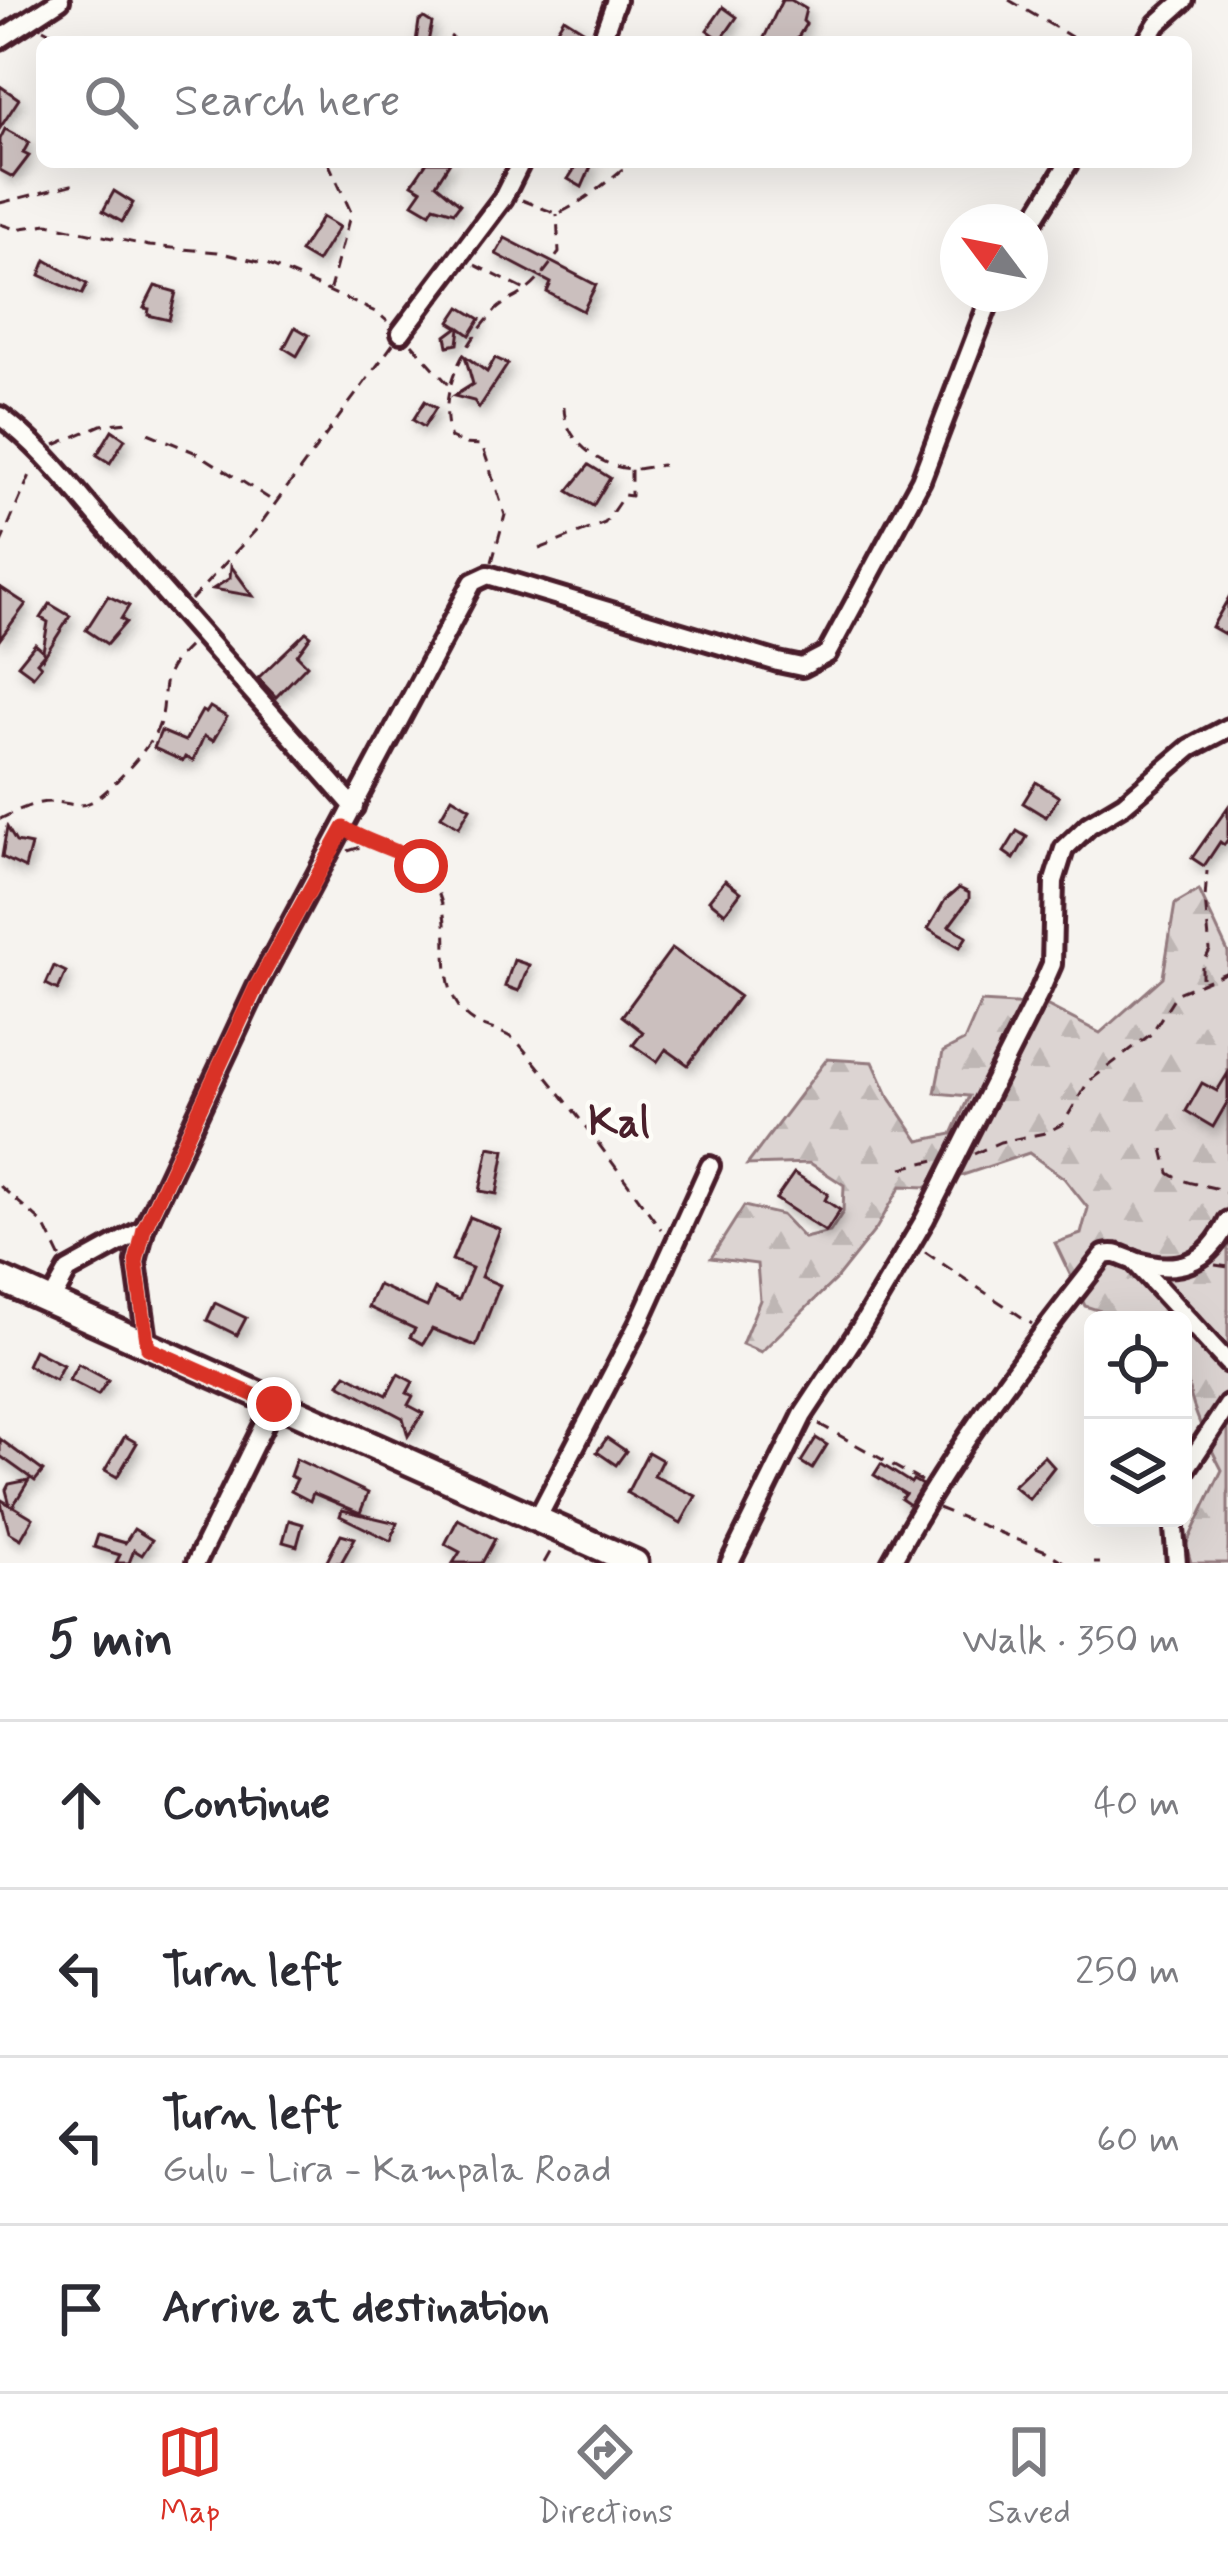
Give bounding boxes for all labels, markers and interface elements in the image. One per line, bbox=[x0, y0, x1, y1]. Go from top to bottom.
search box bbox=[36, 36, 1192, 168]
icon: search bbox=[78, 69, 144, 135]
text: Search here bbox=[174, 73, 401, 132]
north arrow bbox=[940, 204, 1048, 312]
route start bbox=[394, 839, 448, 893]
district label: Kal bbox=[588, 1096, 650, 1151]
map controls bbox=[1084, 1311, 1192, 1527]
button: locate bbox=[1084, 1311, 1192, 1419]
route end bbox=[247, 1377, 301, 1431]
button: layers bbox=[1084, 1419, 1192, 1527]
text: 5 min bbox=[48, 1608, 173, 1674]
text: Walk · 350 m bbox=[962, 1616, 1180, 1667]
icon: ahead bbox=[48, 1772, 114, 1838]
text: Continue bbox=[162, 1775, 330, 1834]
text: 40 m bbox=[1093, 1779, 1180, 1830]
icon: left bbox=[48, 1940, 114, 2006]
text: Turn left bbox=[162, 1943, 342, 2002]
text: 250 m bbox=[1075, 1947, 1180, 1998]
text: Turn left bbox=[162, 2086, 342, 2145]
icon: left bbox=[48, 2108, 114, 2174]
text: 60 m bbox=[1096, 2115, 1180, 2166]
text: Gulu - Lira - Kampala Road bbox=[162, 2145, 612, 2196]
icon: arrive bbox=[48, 2276, 114, 2342]
text: Arrive at destination bbox=[162, 2279, 550, 2338]
tab: Map bbox=[157, 2419, 223, 2535]
tab: Directions bbox=[537, 2419, 673, 2535]
tab: Saved bbox=[987, 2419, 1071, 2535]

